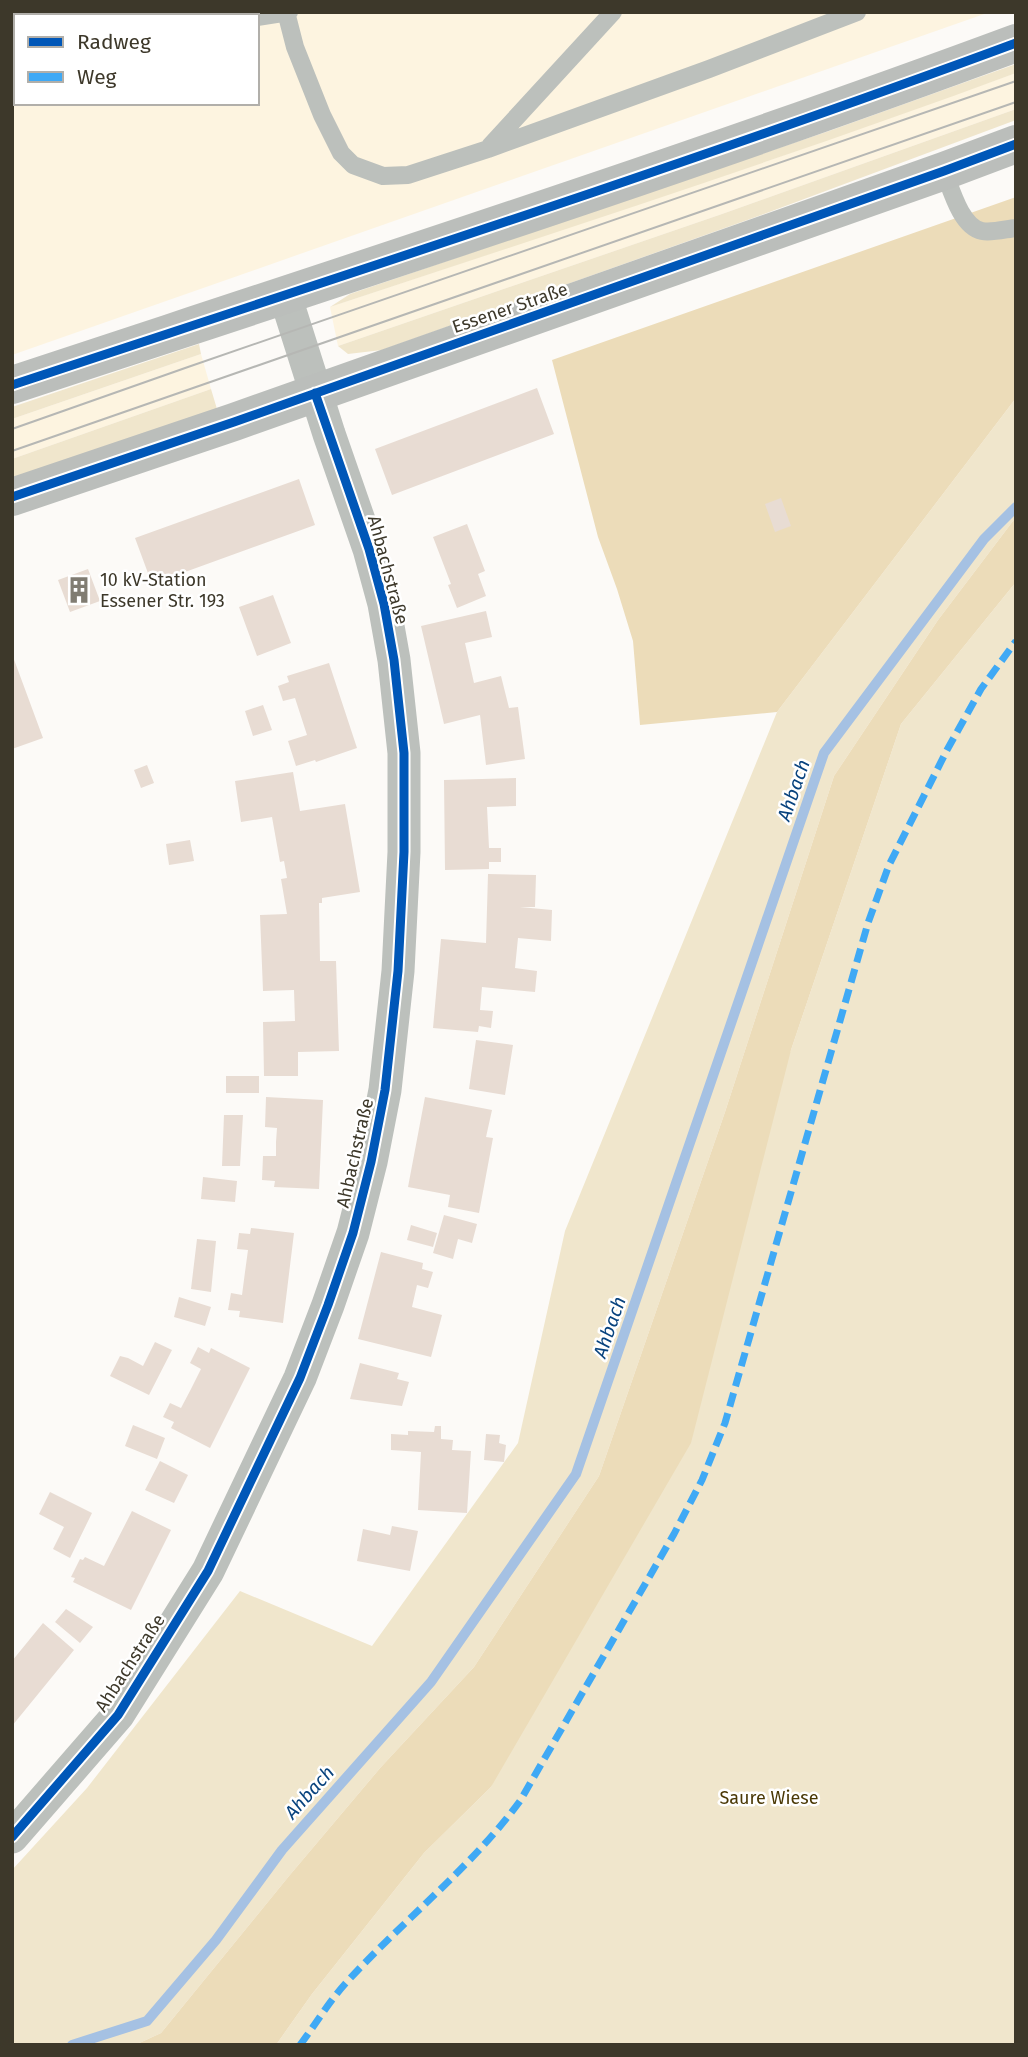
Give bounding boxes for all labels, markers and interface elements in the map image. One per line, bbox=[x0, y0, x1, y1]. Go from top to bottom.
legend bbox=[14, 14, 259, 105]
text: Radweg bbox=[77, 29, 151, 55]
text: Weg bbox=[77, 64, 117, 90]
street label: Essener Straße bbox=[449, 278, 571, 338]
street label: Ahbachstraße bbox=[363, 513, 413, 627]
place label: 10 kV-Station Essener Str. 193 bbox=[100, 569, 225, 612]
building icon: 10 kV-Station Essener Str. 193 bbox=[64, 575, 94, 605]
water label: Ahbach bbox=[772, 756, 815, 825]
street label: Ahbachstraße bbox=[332, 1096, 378, 1210]
water label: Ahbach bbox=[588, 1293, 631, 1362]
street label: Ahbachstraße bbox=[90, 1610, 170, 1716]
water label: Ahbach bbox=[279, 1761, 339, 1824]
park label: Saure Wiese bbox=[719, 1787, 819, 1809]

